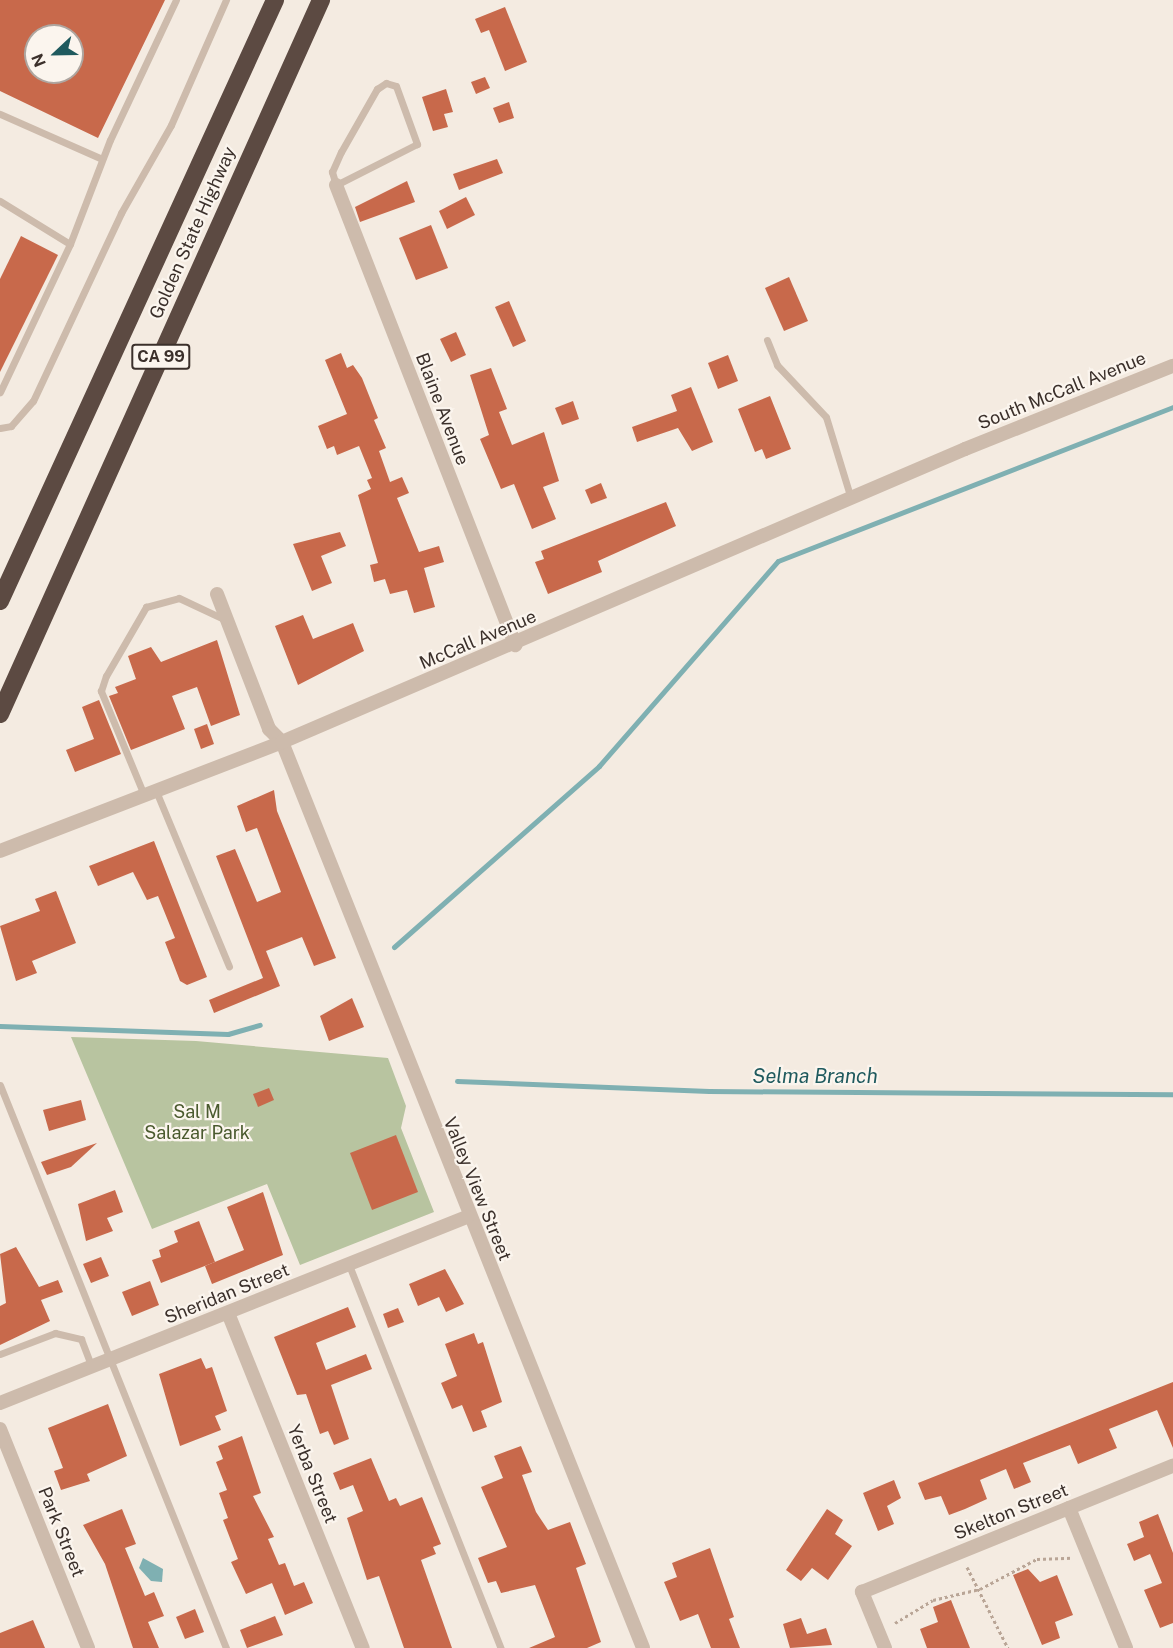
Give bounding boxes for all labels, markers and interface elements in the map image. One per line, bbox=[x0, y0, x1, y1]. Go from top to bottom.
north arrow bbox=[24, 24, 84, 84]
text: N bbox=[28, 51, 50, 70]
street label: Golden State Highway bbox=[145, 144, 241, 322]
road number: CA 99 bbox=[131, 344, 191, 370]
street label: South McCall Avenue bbox=[975, 347, 1149, 435]
street label: Blaine Avenue bbox=[411, 350, 473, 468]
street label: McCall Avenue bbox=[416, 606, 540, 674]
water label: Selma Branch bbox=[752, 1064, 878, 1088]
park label: Sal M Salazar Park bbox=[144, 1102, 250, 1144]
street label: Valley View Street bbox=[438, 1114, 516, 1264]
street label: Sheridan Street bbox=[162, 1259, 292, 1329]
street label: Yerba Street bbox=[282, 1421, 342, 1527]
street label: Skelton Street bbox=[951, 1479, 1071, 1545]
street label: Park Street bbox=[33, 1484, 89, 1580]

